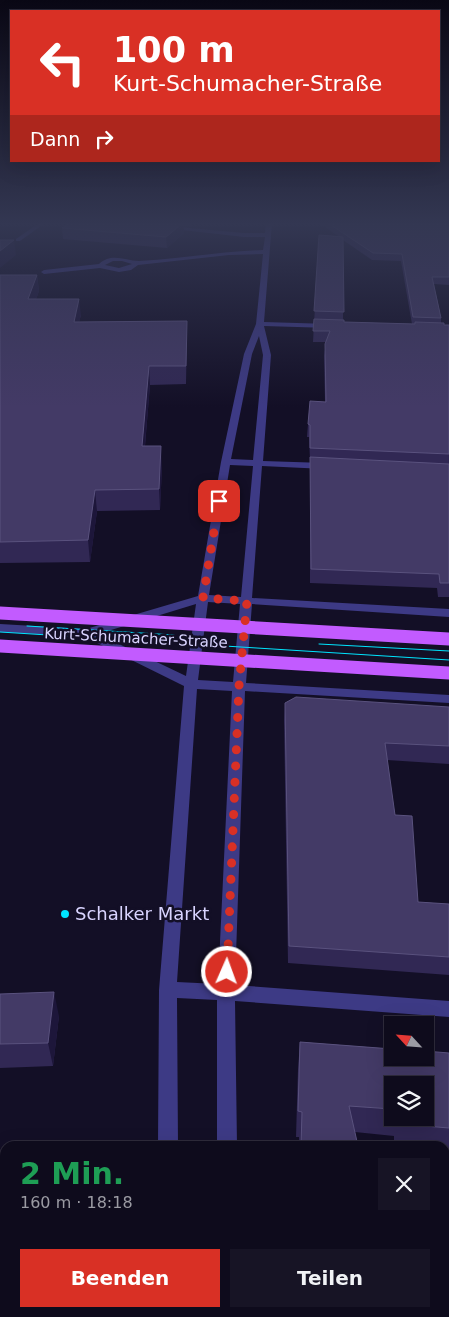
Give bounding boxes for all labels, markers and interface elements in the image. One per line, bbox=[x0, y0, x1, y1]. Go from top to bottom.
icon: left bbox=[30, 30, 95, 95]
text: 100 m bbox=[113, 30, 235, 70]
text: Kurt-Schumacher-Straße bbox=[113, 71, 382, 96]
icon: right bbox=[90, 125, 118, 153]
text: Dann bbox=[30, 128, 80, 150]
pin bbox=[198, 480, 240, 522]
icon: arrive bbox=[205, 487, 233, 515]
street label: Kurt-Schumacher-Straße bbox=[44, 624, 228, 652]
place label: Schalker Markt bbox=[75, 903, 209, 924]
marker: Schalker Markt bbox=[59, 908, 71, 920]
position arrow bbox=[200, 945, 252, 997]
north arrow bbox=[384, 1016, 434, 1066]
map controls bbox=[384, 1016, 434, 1126]
button: layers bbox=[384, 1076, 434, 1126]
text: 2 Min. bbox=[20, 1156, 124, 1191]
button: close bbox=[378, 1158, 430, 1210]
text: 160 m · 18:18 bbox=[20, 1193, 133, 1212]
button: Beenden bbox=[20, 1249, 220, 1307]
button: Teilen bbox=[230, 1249, 430, 1307]

